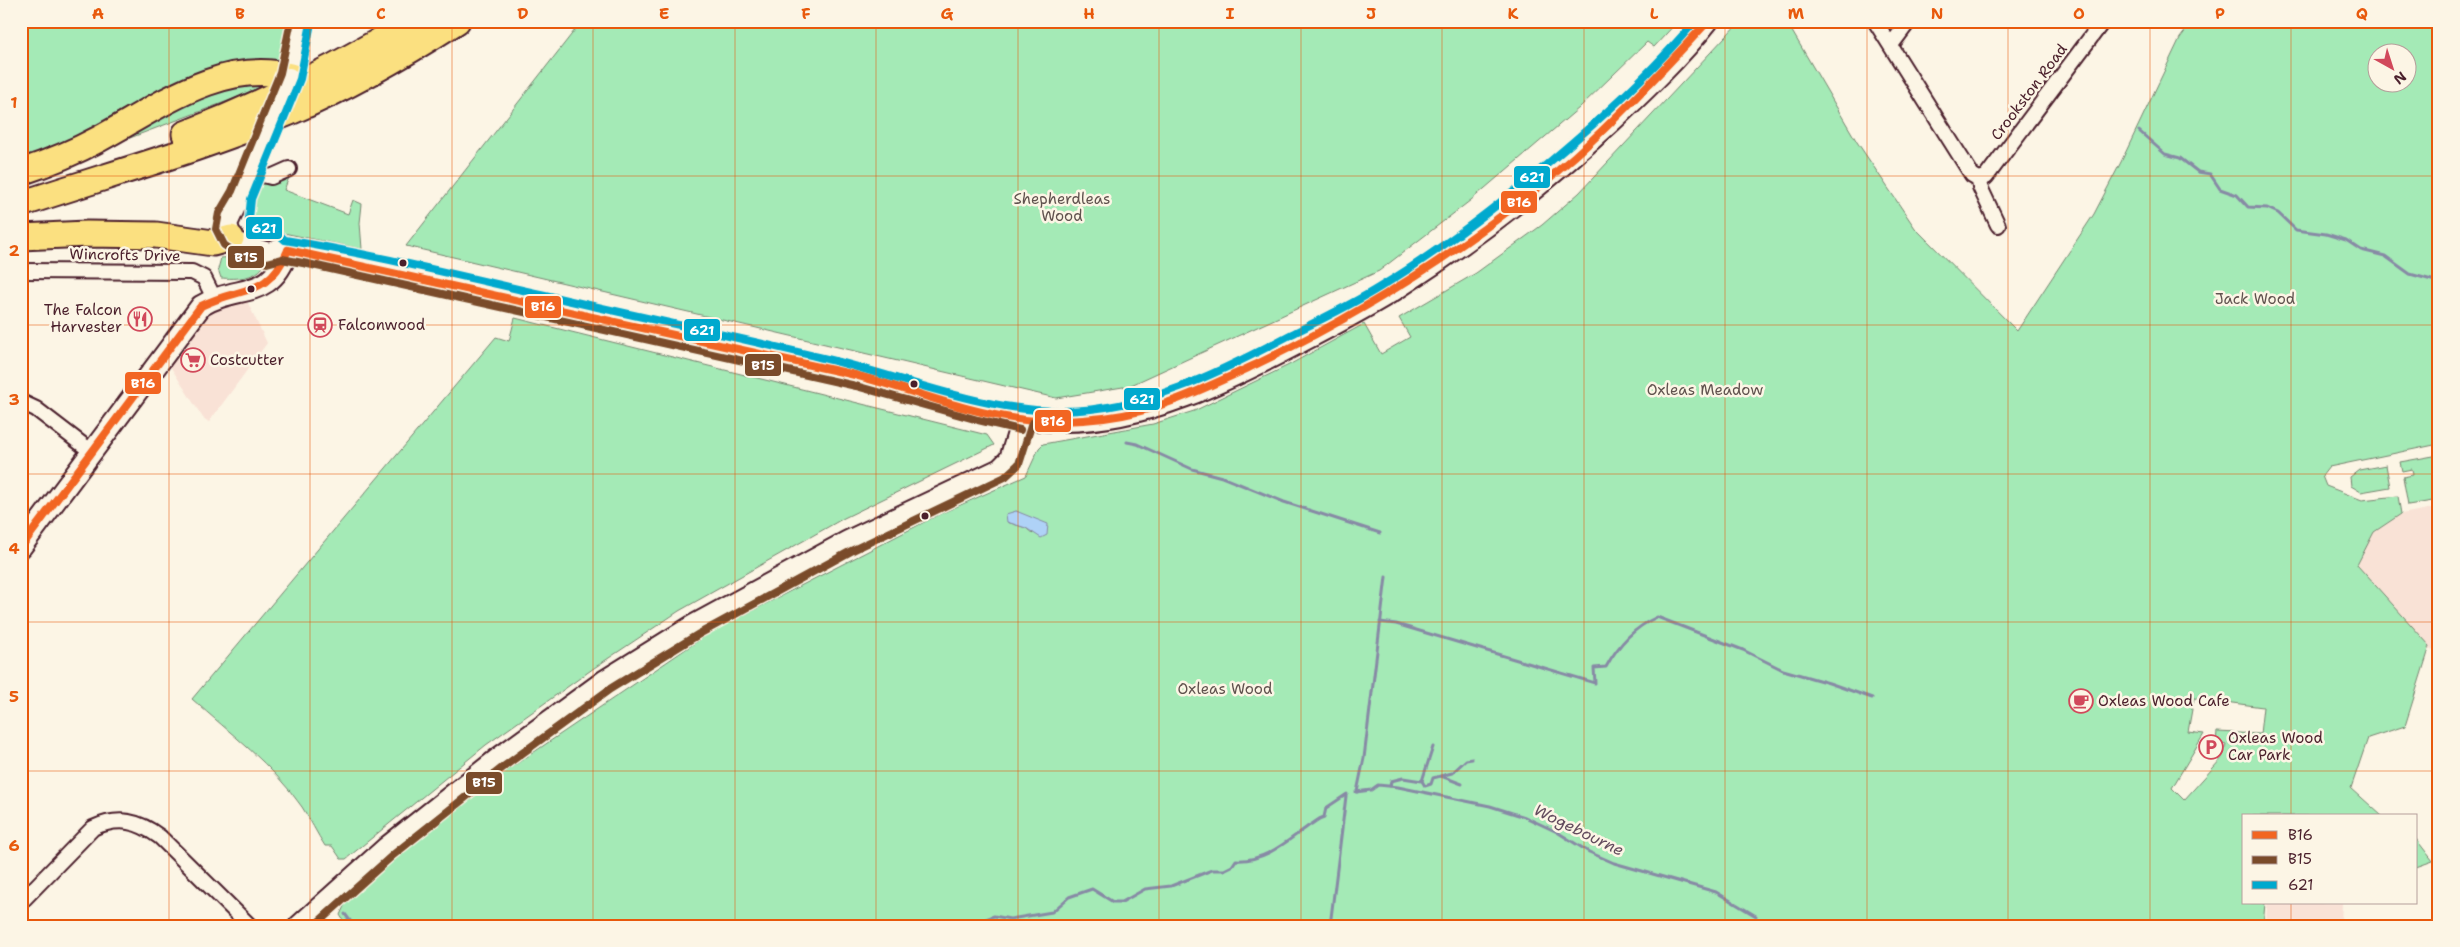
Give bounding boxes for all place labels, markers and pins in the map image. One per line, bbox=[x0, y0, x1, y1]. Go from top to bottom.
unlabelled marker bbox=[398, 258, 408, 268]
unlabelled marker bbox=[246, 284, 256, 294]
place label: The Falcon Harvester bbox=[44, 300, 122, 337]
restaurant icon: The Falcon Harvester bbox=[127, 306, 153, 332]
station icon: Falconwood bbox=[307, 312, 333, 338]
place label: Falconwood bbox=[338, 315, 426, 335]
supermarket icon: Costcutter bbox=[180, 347, 206, 373]
place label: Costcutter bbox=[210, 350, 284, 370]
unlabelled marker bbox=[909, 379, 919, 389]
unlabelled marker bbox=[920, 511, 930, 521]
cafe icon: Oxleas Wood Cafe bbox=[2068, 688, 2094, 714]
place label: Oxleas Wood Cafe bbox=[2098, 691, 2230, 711]
place label: Oxleas Wood Car Park bbox=[2228, 728, 2323, 765]
parking icon: Oxleas Wood Car Park bbox=[2198, 734, 2224, 760]

